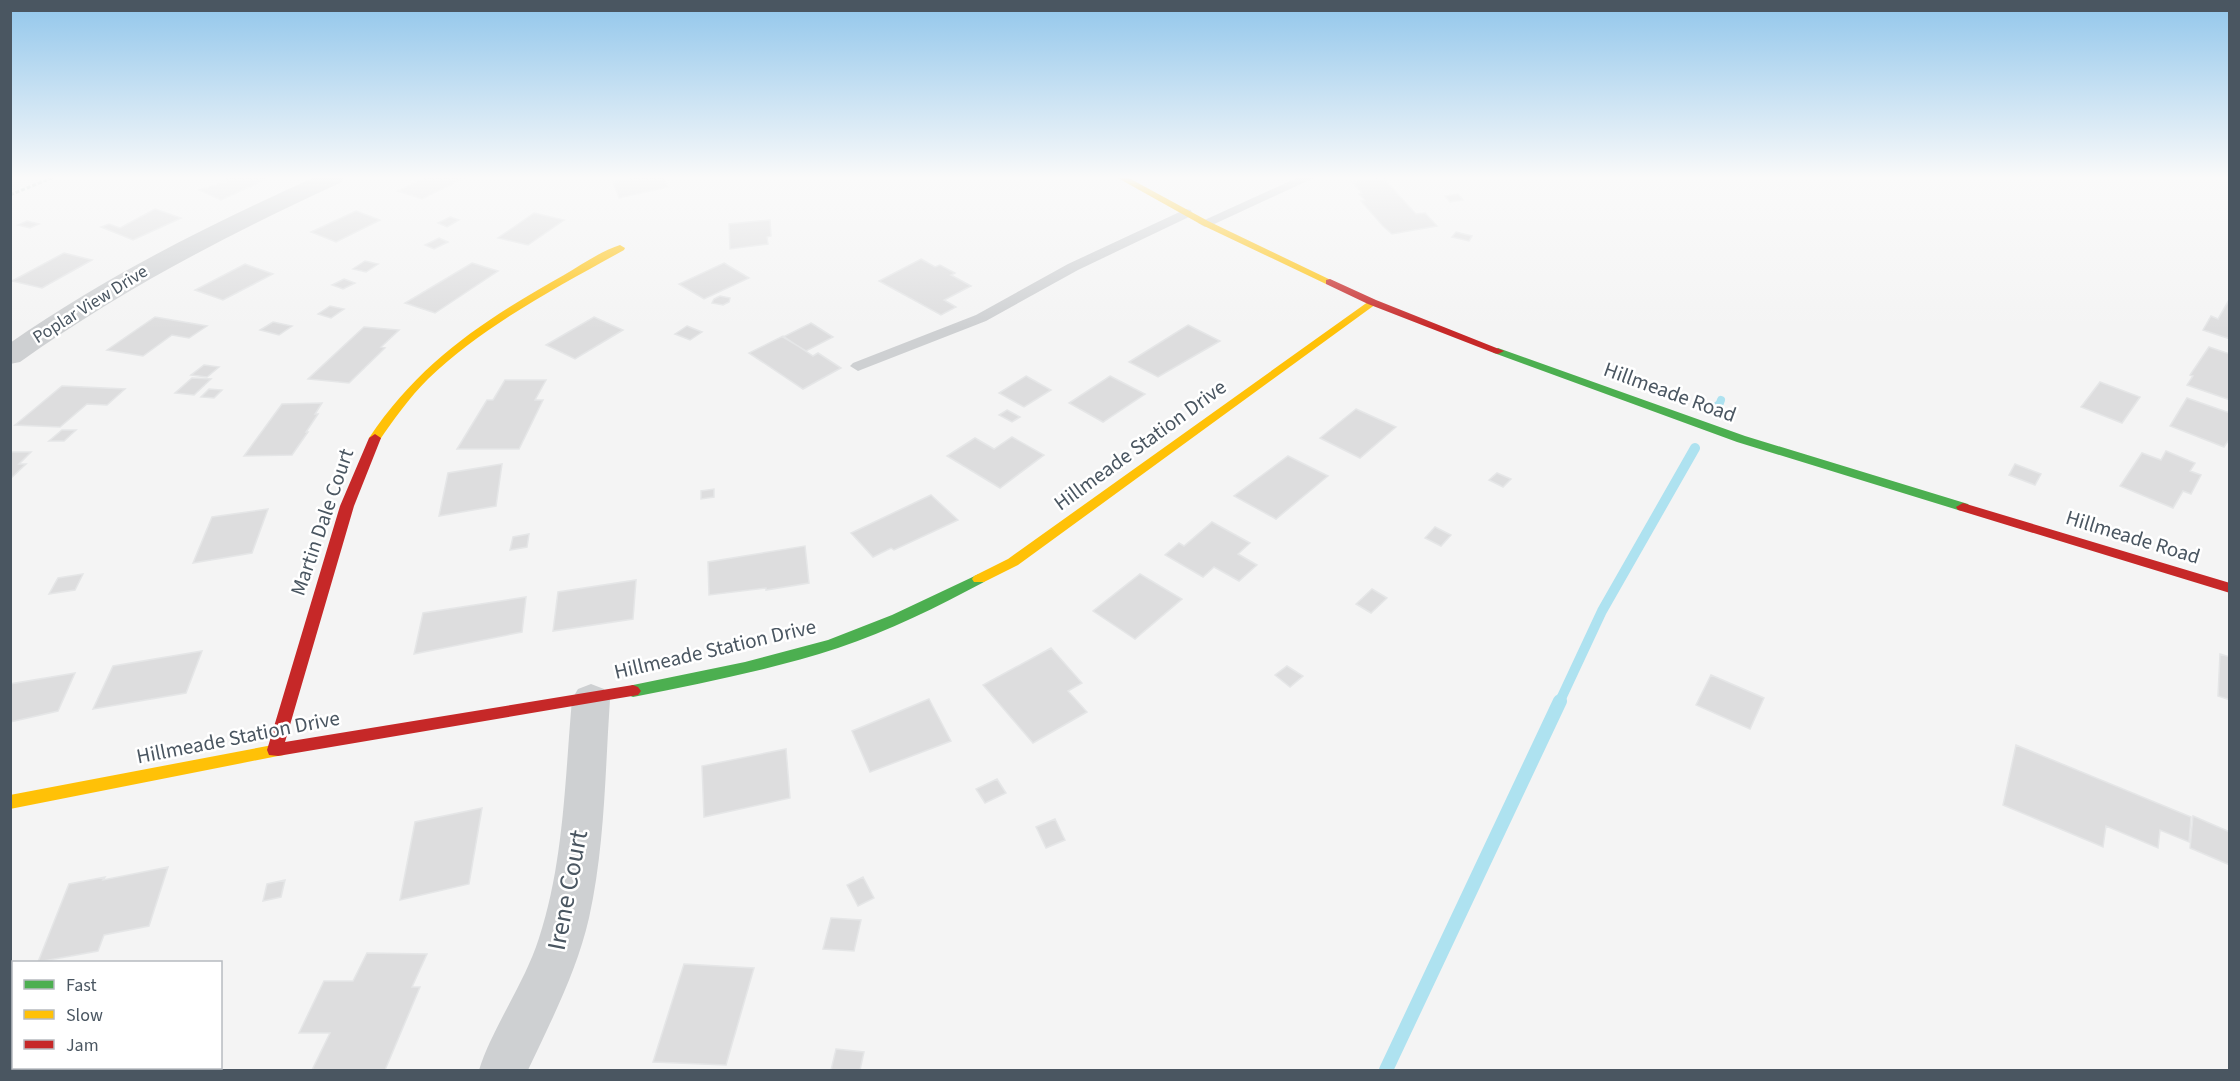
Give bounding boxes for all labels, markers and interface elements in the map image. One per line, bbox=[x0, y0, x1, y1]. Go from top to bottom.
street label: Poplar View Drive bbox=[28, 259, 153, 350]
street label: Hillmeade Road bbox=[1600, 354, 1740, 430]
street label: Hillmeade Station Drive bbox=[1048, 372, 1232, 518]
street label: Martin Dale Court bbox=[283, 444, 361, 600]
street label: Hillmeade Road bbox=[2062, 502, 2204, 572]
street label: Hillmeade Station Drive bbox=[611, 611, 819, 687]
street label: Hillmeade Station Drive bbox=[134, 703, 342, 771]
street label: Irene Court bbox=[538, 827, 597, 953]
legend bbox=[12, 961, 222, 1069]
text: Fast bbox=[66, 973, 97, 998]
text: Slow bbox=[66, 1003, 103, 1028]
text: Jam bbox=[66, 1033, 99, 1058]

